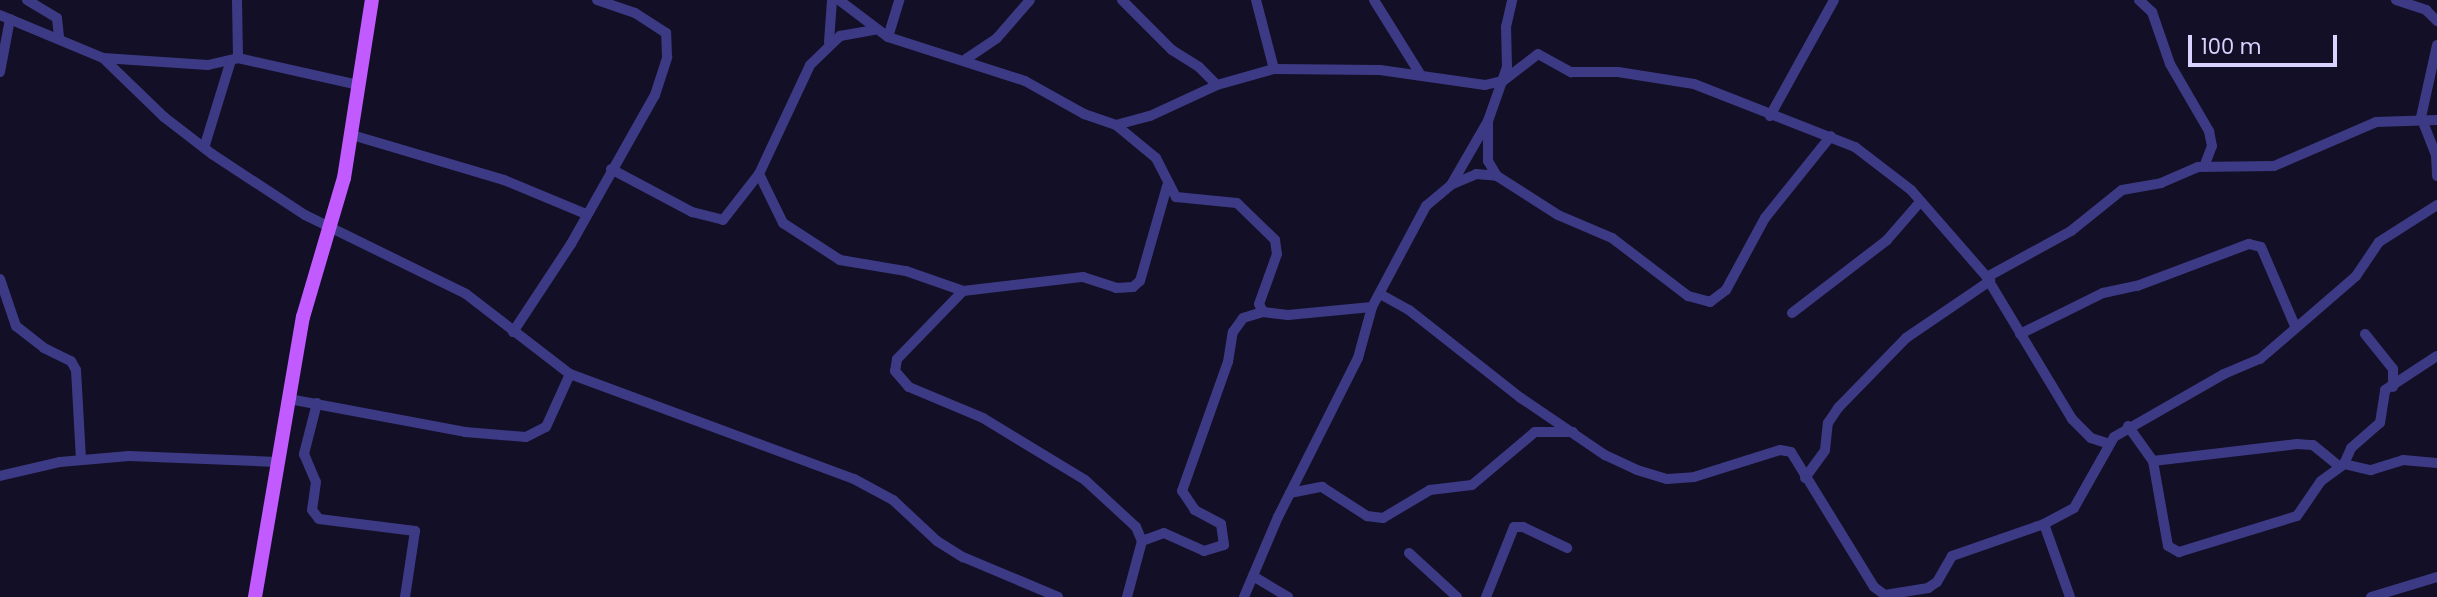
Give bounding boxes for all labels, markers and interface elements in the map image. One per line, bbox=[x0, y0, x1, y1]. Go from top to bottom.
scale bar bbox=[2192, 21, 2341, 65]
text: 100 m bbox=[2201, 32, 2261, 61]

